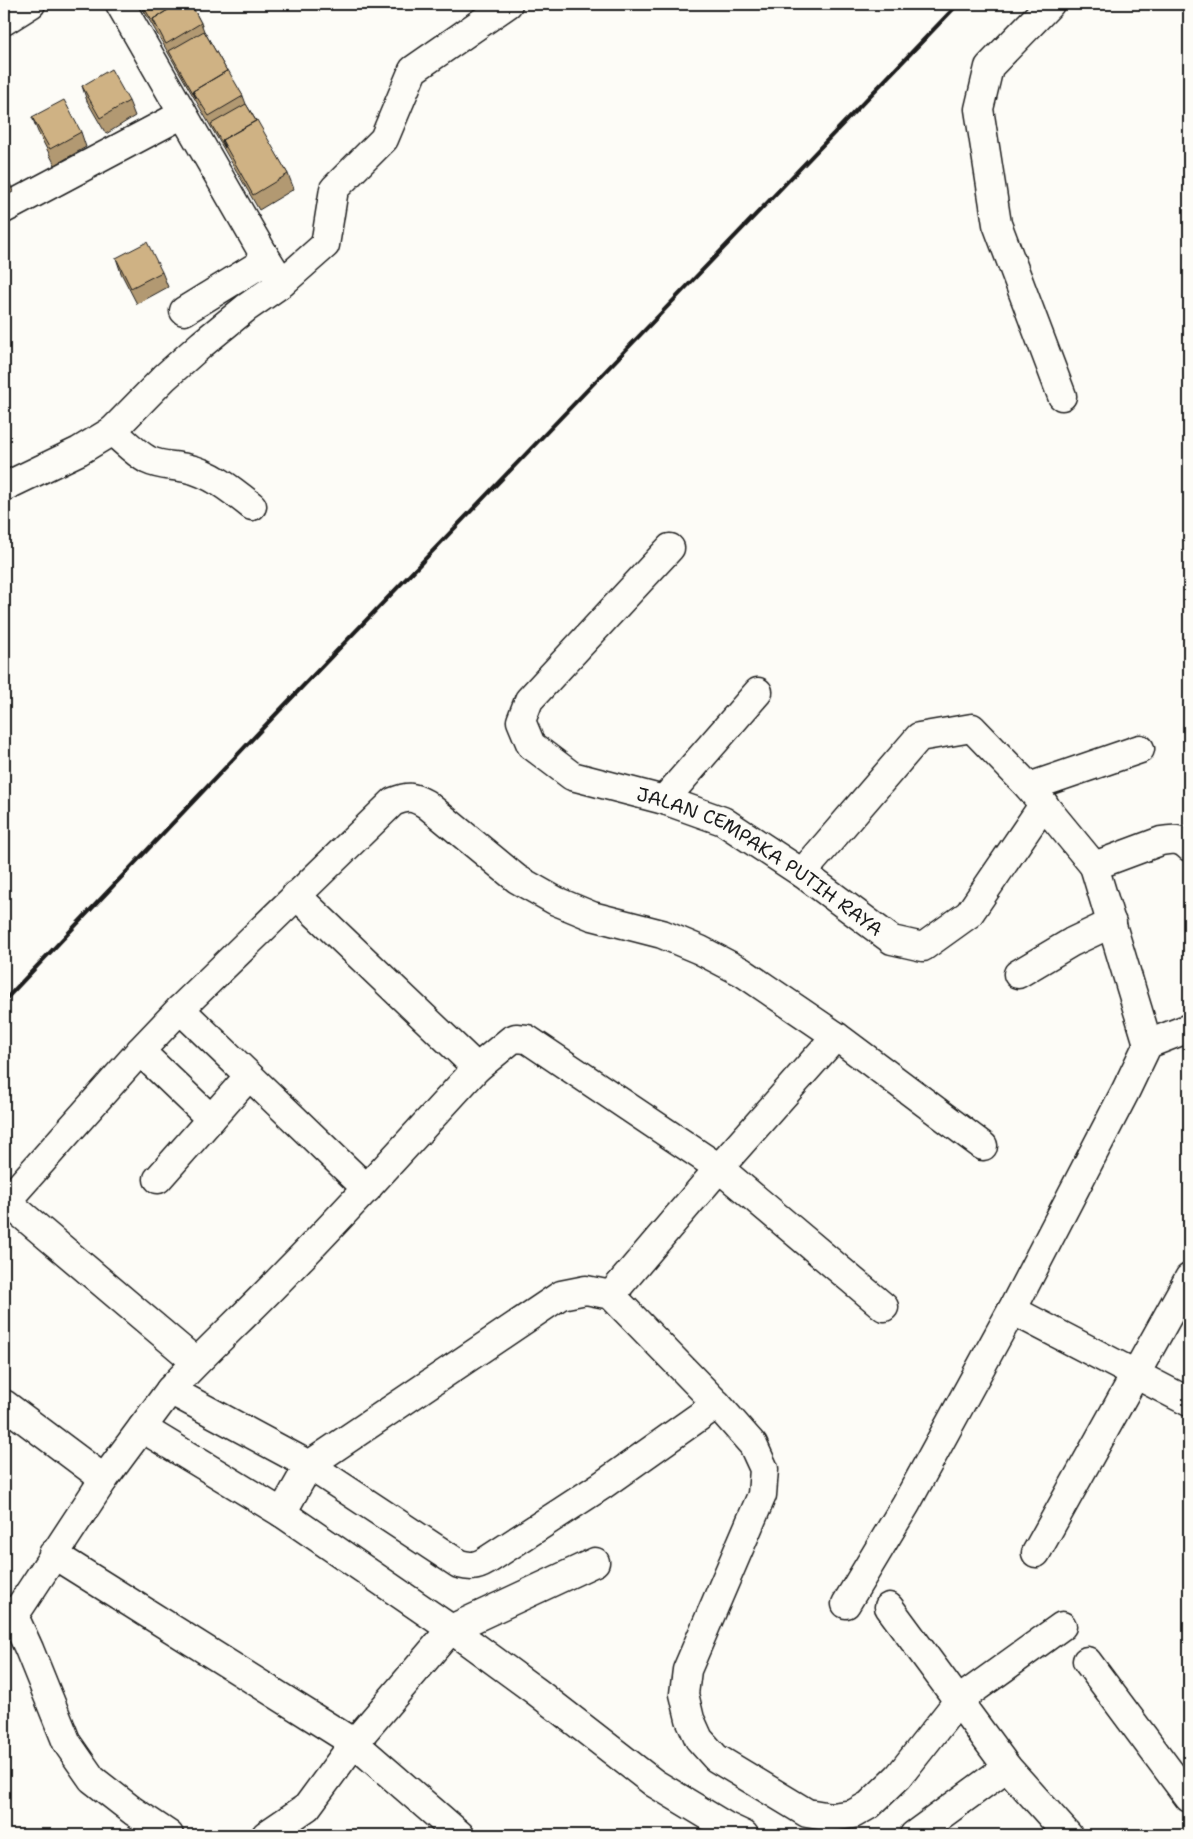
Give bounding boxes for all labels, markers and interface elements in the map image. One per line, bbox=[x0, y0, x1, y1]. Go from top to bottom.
street label: JALAN CEMPAKA PUTIH RAYA bbox=[634, 781, 888, 942]

